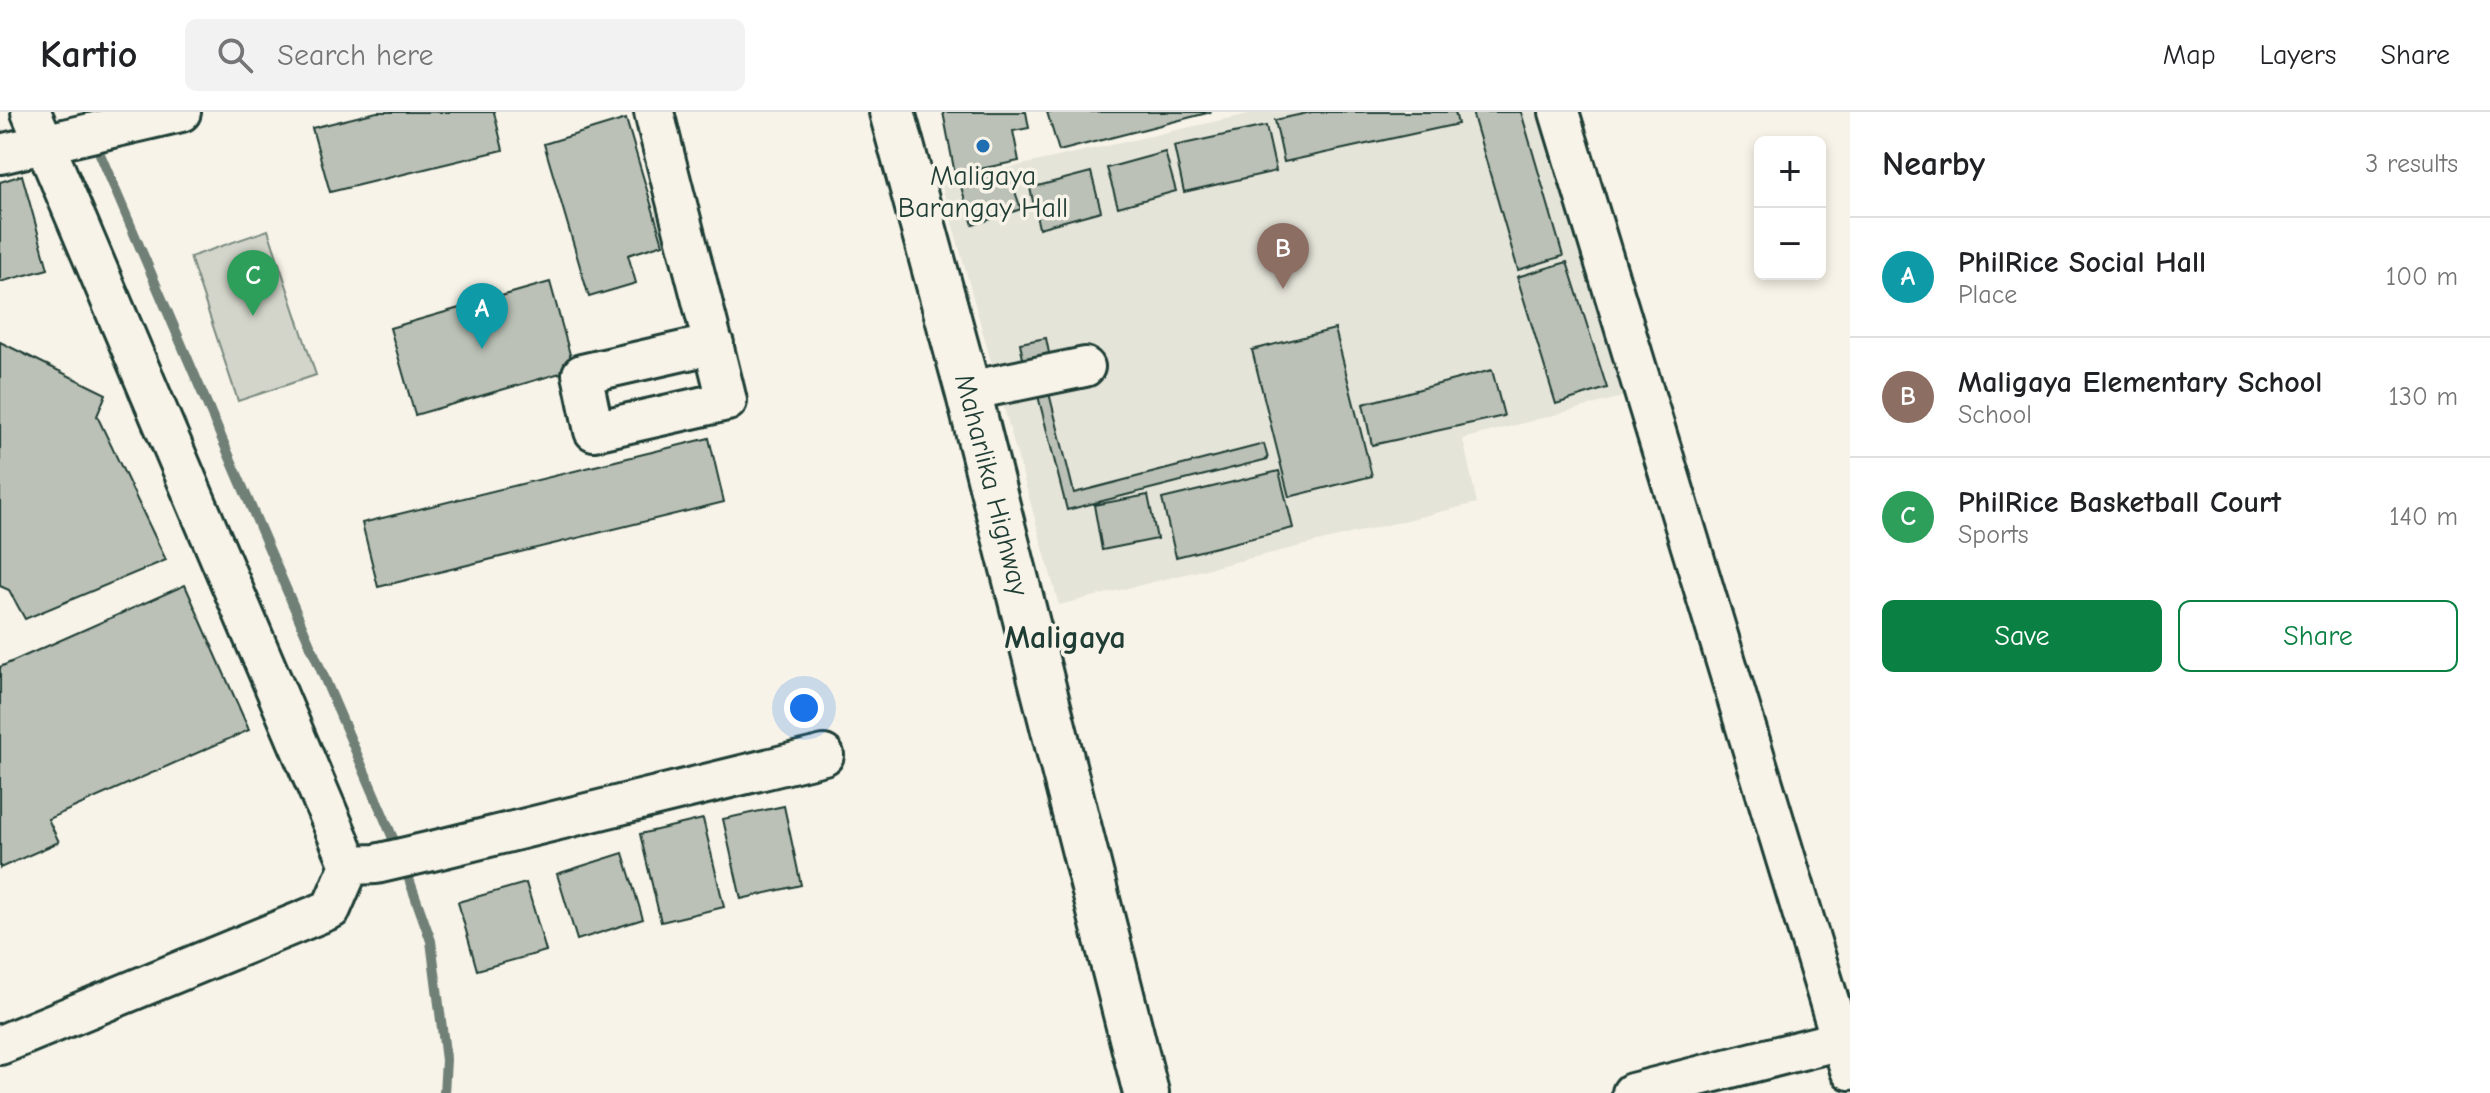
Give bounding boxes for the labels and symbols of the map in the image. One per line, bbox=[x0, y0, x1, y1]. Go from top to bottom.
marker: Maligaya Barangay Hall bbox=[974, 137, 992, 155]
place label: Maligaya Barangay Hall bbox=[898, 160, 1068, 224]
pin: B bbox=[1257, 223, 1309, 289]
pin: C bbox=[227, 250, 279, 316]
pin: A bbox=[456, 283, 508, 349]
street label: Maharlika Highway bbox=[948, 370, 1035, 600]
district label: Maligaya bbox=[1004, 619, 1126, 656]
your location bbox=[784, 688, 824, 728]

